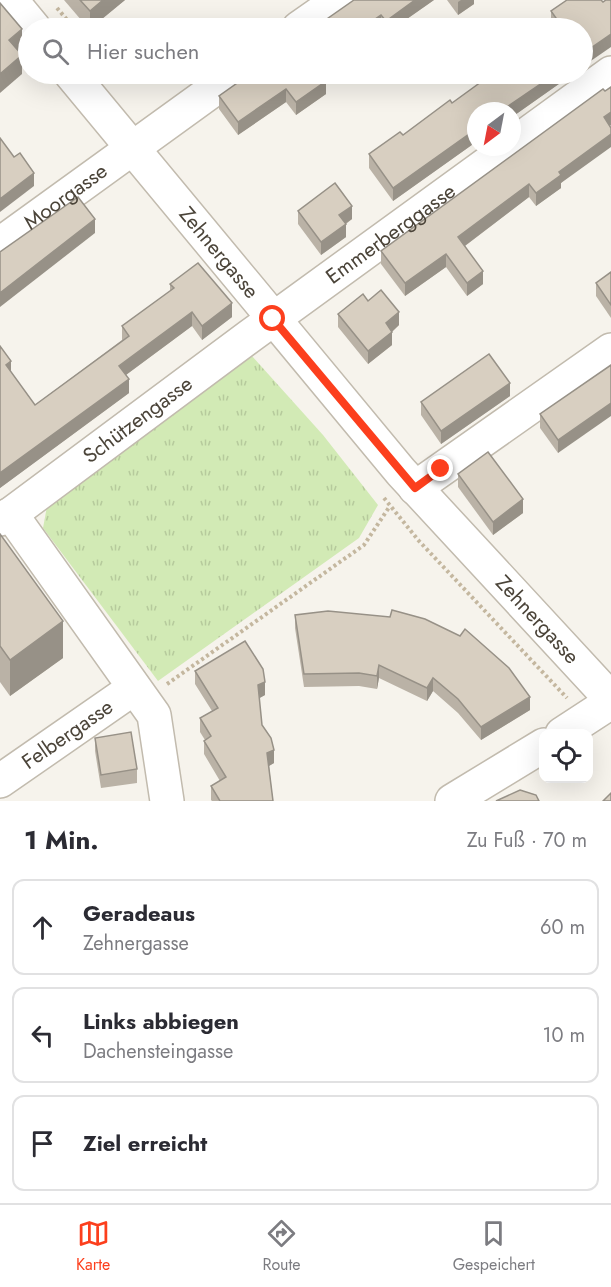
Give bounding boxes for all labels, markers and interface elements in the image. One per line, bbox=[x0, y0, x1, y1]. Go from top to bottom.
search box bbox=[18, 18, 593, 84]
icon: search bbox=[39, 35, 72, 68]
text: Hier suchen bbox=[87, 35, 199, 67]
north arrow bbox=[467, 102, 521, 156]
street label: Moorgasse bbox=[18, 156, 114, 237]
street label: Emmerberggasse bbox=[320, 176, 462, 291]
street label: Zehnergasse bbox=[172, 200, 266, 305]
route start bbox=[259, 305, 285, 331]
street label: Schützengasse bbox=[77, 369, 199, 470]
route end bbox=[427, 455, 453, 481]
street label: Zehnergasse bbox=[489, 568, 586, 671]
street label: Felbergasse bbox=[16, 692, 119, 777]
map controls bbox=[539, 729, 593, 783]
button: locate bbox=[539, 729, 593, 783]
text: 1 Min. bbox=[24, 821, 99, 859]
text: Zu Fuß · 70 m bbox=[467, 826, 587, 855]
text: Geradeaus bbox=[83, 897, 195, 929]
icon: ahead bbox=[26, 911, 59, 944]
text: 60 m bbox=[540, 913, 585, 942]
text: Zehnergasse bbox=[83, 929, 189, 958]
text: Links abbiegen bbox=[83, 1005, 239, 1037]
icon: left bbox=[26, 1019, 59, 1052]
text: 10 m bbox=[542, 1021, 585, 1050]
text: Dachensteingasse bbox=[83, 1037, 233, 1066]
icon: arrive bbox=[26, 1127, 59, 1160]
text: Ziel erreicht bbox=[83, 1127, 207, 1159]
tab: Karte bbox=[76, 1217, 110, 1276]
tab: Route bbox=[262, 1217, 301, 1276]
tab: Gespeichert bbox=[453, 1217, 535, 1276]

